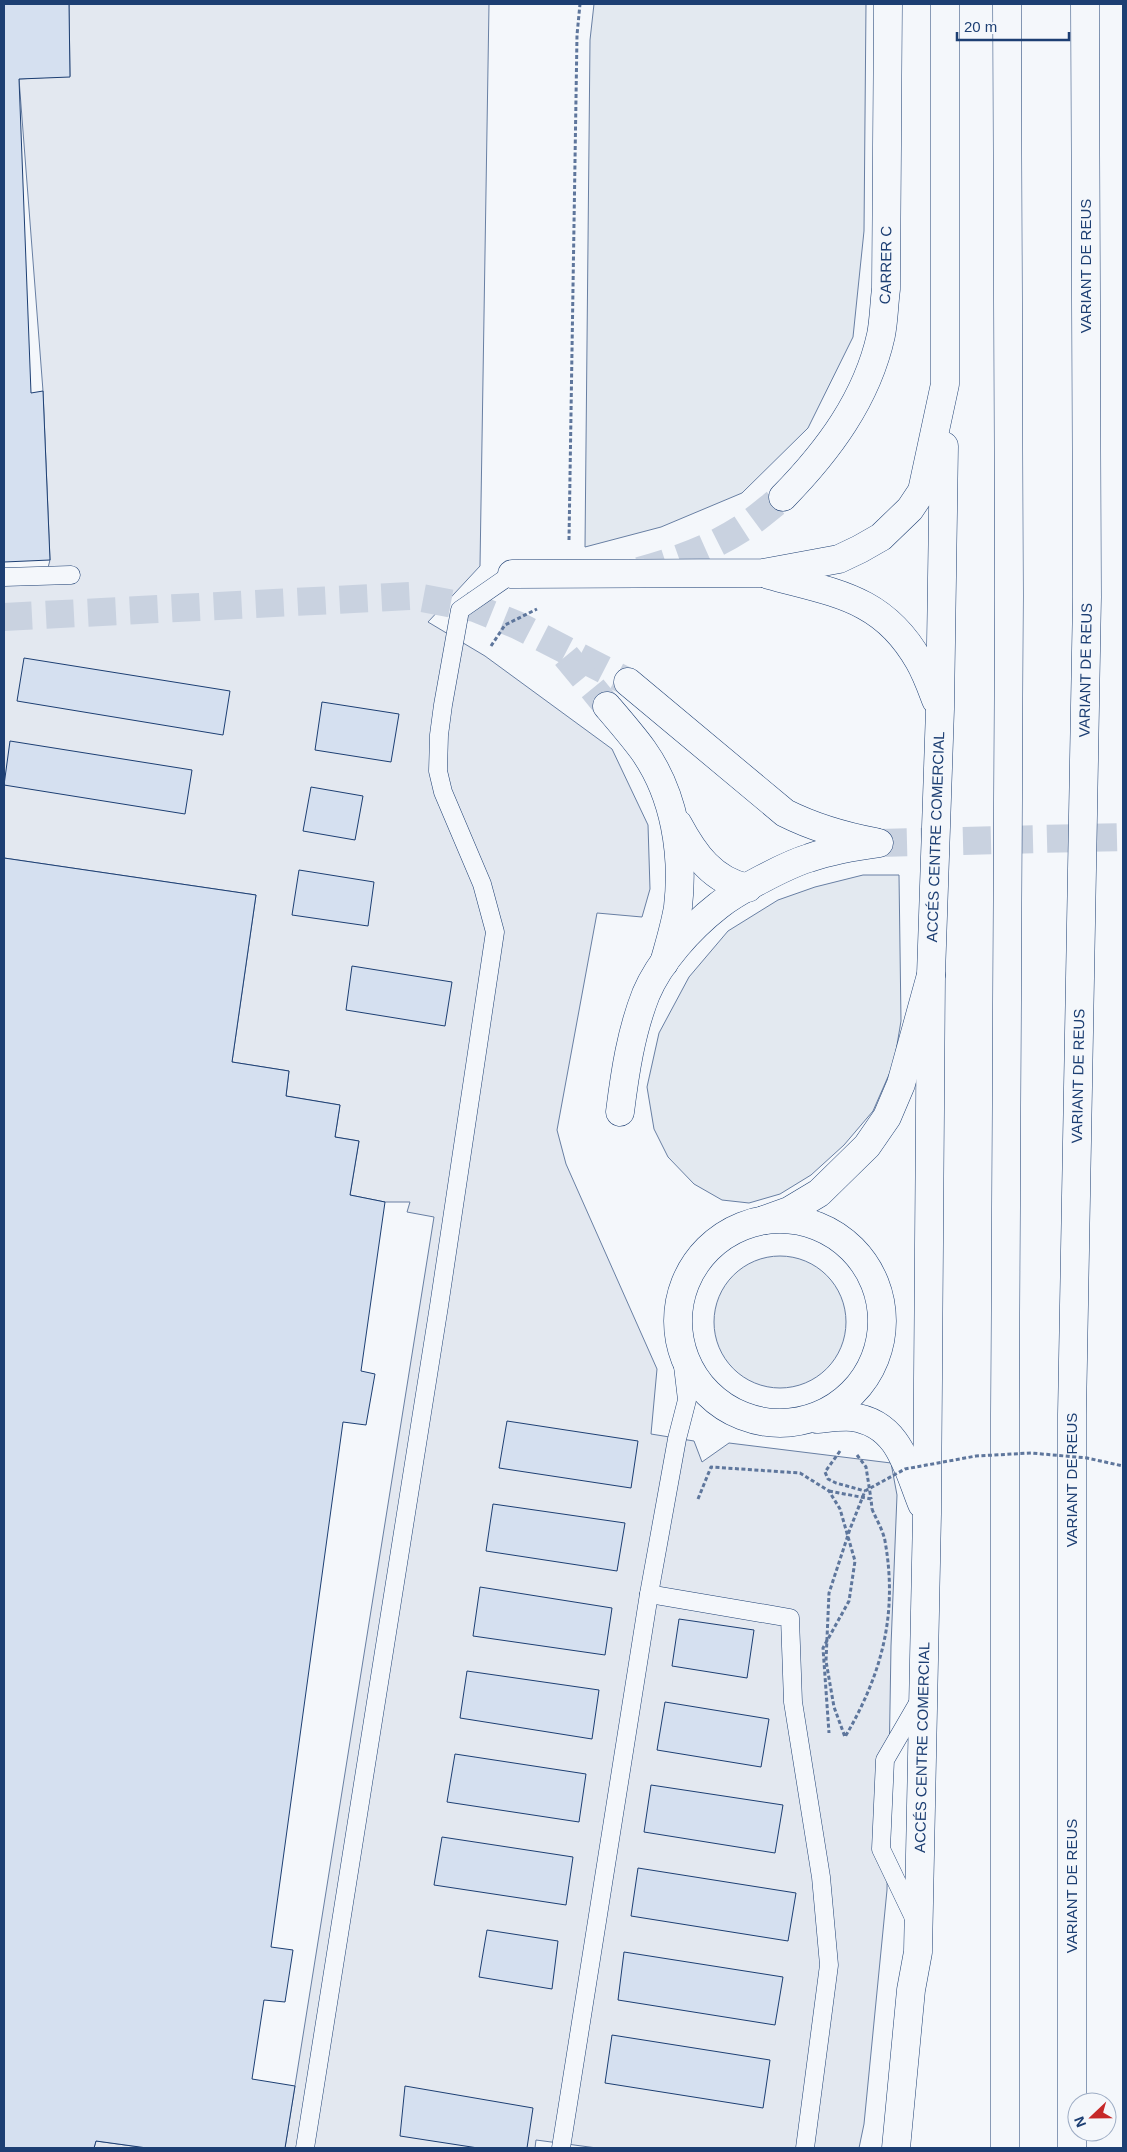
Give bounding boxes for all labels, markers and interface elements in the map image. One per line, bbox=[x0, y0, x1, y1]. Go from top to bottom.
scale bar bbox=[957, 10, 1070, 42]
text: 20 m bbox=[964, 18, 997, 35]
street label: VARIANT DE REUS bbox=[1077, 199, 1094, 333]
street label: CARRER C bbox=[875, 226, 894, 305]
street label: VARIANT DE REUS bbox=[1075, 603, 1095, 738]
street label: ACCÉS CENTRE COMERCIAL bbox=[923, 731, 947, 943]
street label: VARIANT DE REUS bbox=[1068, 1009, 1087, 1144]
street label: VARIANT DE REUS bbox=[1063, 1413, 1080, 1547]
street label: ACCÉS CENTRE COMERCIAL bbox=[911, 1642, 932, 1853]
street label: VARIANT DE REUS bbox=[1063, 1819, 1080, 1953]
north arrow bbox=[1067, 2092, 1117, 2142]
text: N bbox=[1071, 2114, 1089, 2130]

